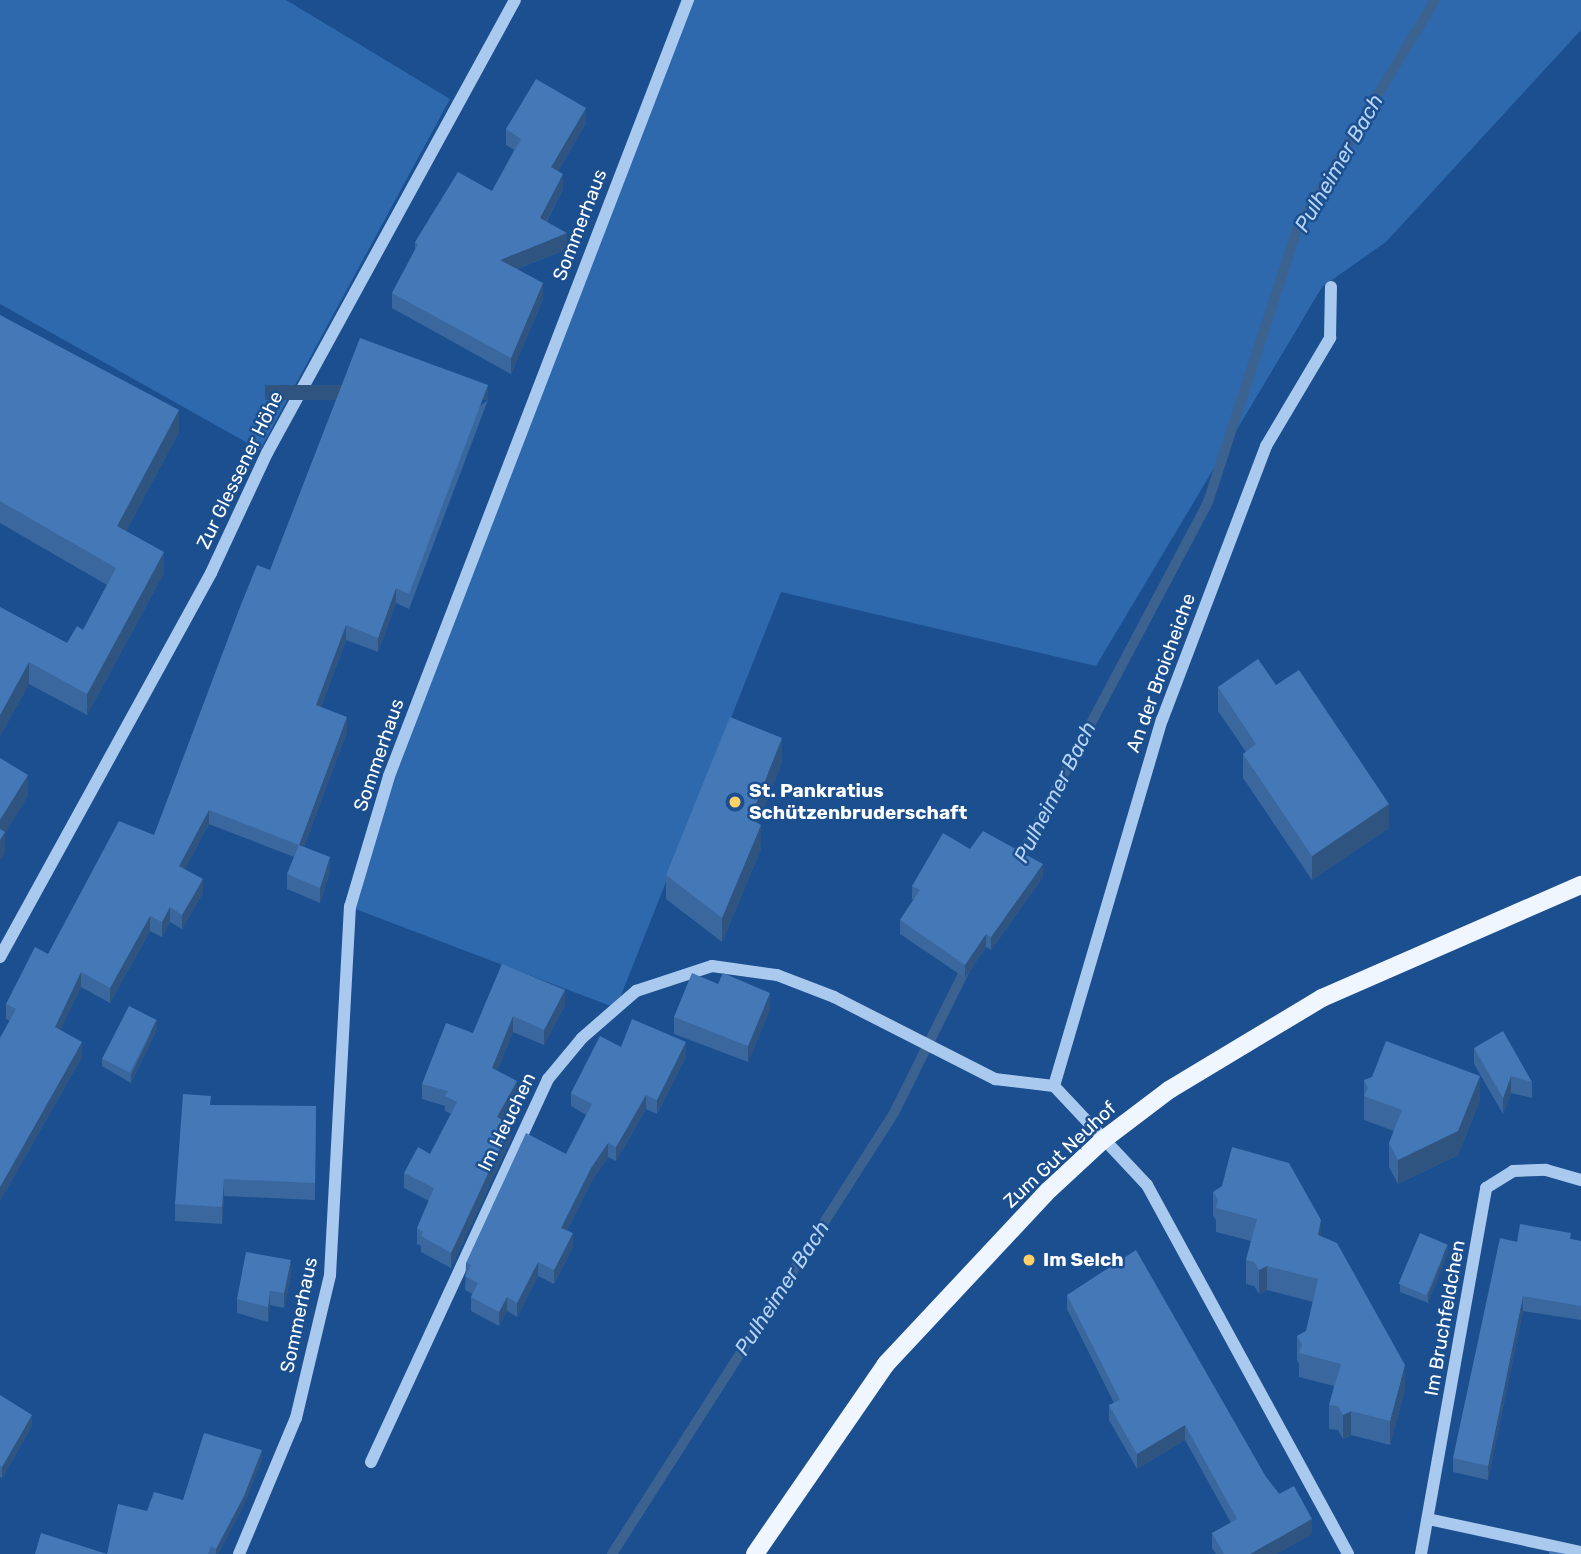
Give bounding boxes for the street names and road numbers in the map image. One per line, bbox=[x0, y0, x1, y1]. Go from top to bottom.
street label: Sommerhaus bbox=[548, 166, 612, 284]
street label: Zur Glessener Höhe bbox=[192, 387, 288, 553]
street label: An der Broicheiche bbox=[1122, 590, 1200, 756]
street label: Sommerhaus bbox=[349, 696, 409, 814]
street label: Im Heuchen bbox=[473, 1069, 541, 1175]
street label: Zum Gut Neuhof bbox=[999, 1097, 1121, 1213]
street label: Im Bruchfeldchen bbox=[1420, 1238, 1470, 1398]
street label: Sommerhaus bbox=[276, 1255, 322, 1375]

